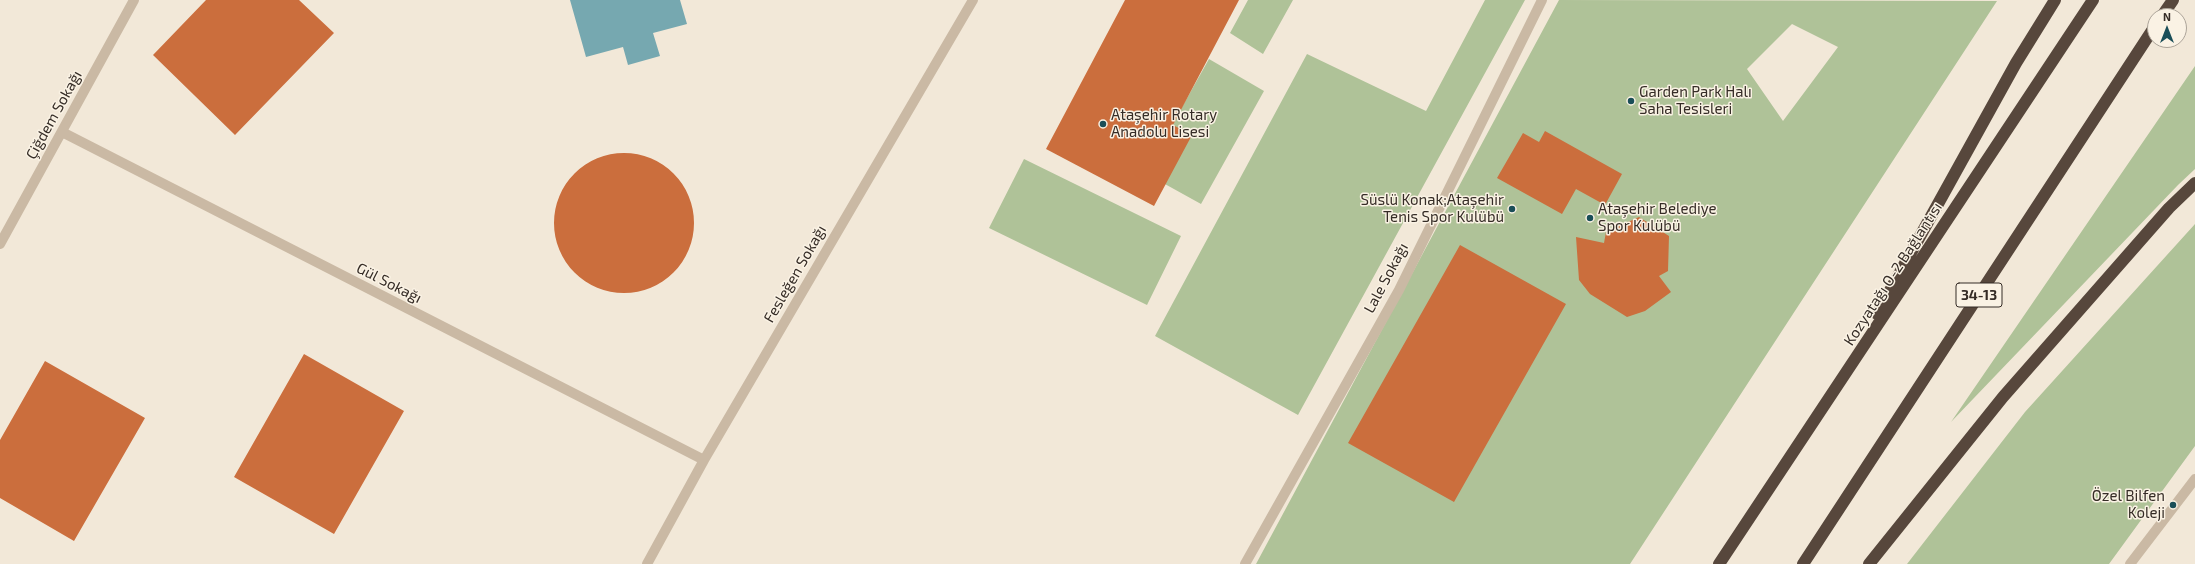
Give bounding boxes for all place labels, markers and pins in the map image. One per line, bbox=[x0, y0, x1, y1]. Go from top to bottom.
place label: Garden Park Halı Saha Tesisleri bbox=[1639, 83, 1752, 118]
marker: Garden Park Halı Saha Tesisleri bbox=[1626, 96, 1636, 106]
place label: Ataşehir Rotary Anadolu Lisesi bbox=[1111, 106, 1217, 141]
marker: Ataşehir Rotary Anadolu Lisesi bbox=[1098, 119, 1108, 129]
place label: Süslü Konak;Ataşehir Tenis Spor Kulübü bbox=[1360, 191, 1504, 226]
place label: Ataşehir Belediye Spor Kulübü bbox=[1598, 200, 1717, 235]
marker: Süslü Konak;Ataşehir Tenis Spor Kulübü bbox=[1507, 204, 1517, 214]
marker: Ataşehir Belediye Spor Kulübü bbox=[1585, 213, 1595, 223]
place label: Özel Bilfen Koleji bbox=[2092, 487, 2165, 522]
marker: Özel Bilfen Koleji bbox=[2168, 500, 2178, 510]

